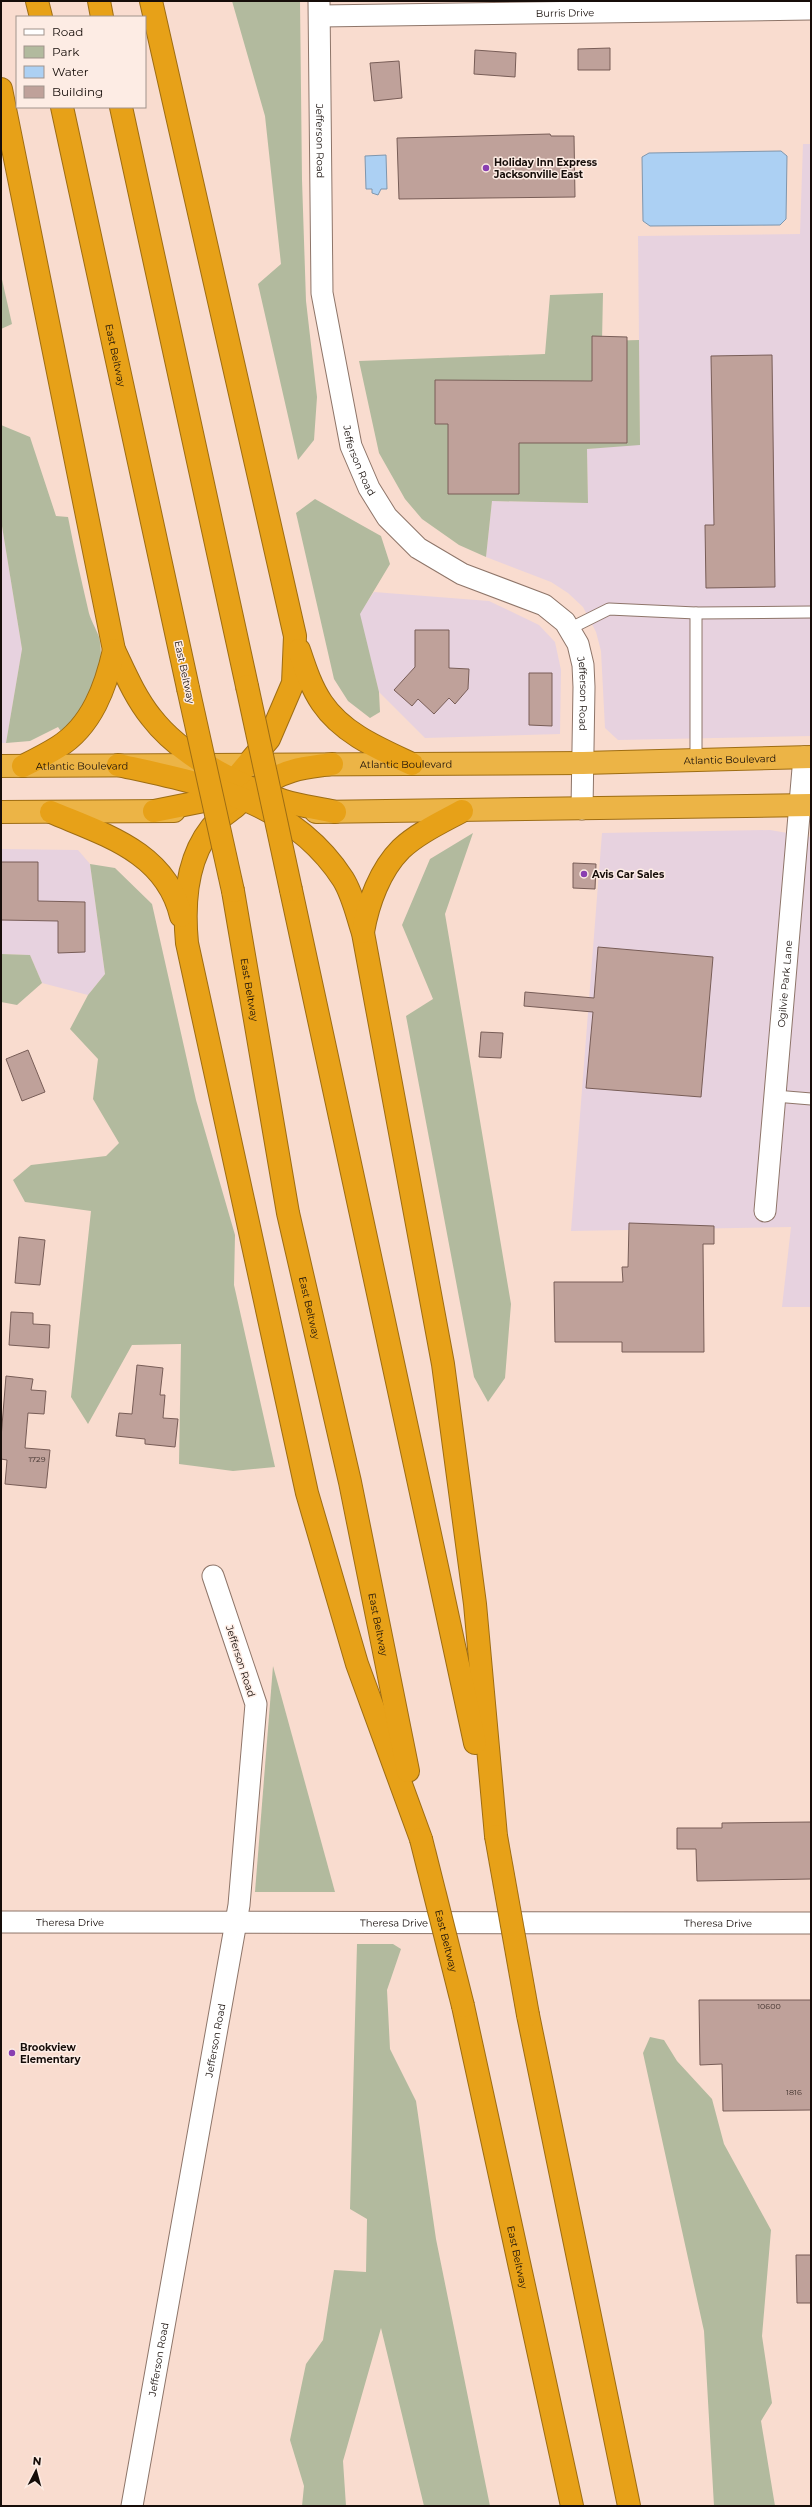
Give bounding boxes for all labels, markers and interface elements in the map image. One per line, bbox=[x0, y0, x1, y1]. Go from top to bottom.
street label: Burris Drive bbox=[536, 6, 594, 20]
legend bbox=[16, 16, 146, 108]
text: Road bbox=[52, 24, 83, 39]
text: Park bbox=[52, 44, 80, 59]
text: Water bbox=[52, 64, 89, 79]
text: Building bbox=[52, 84, 103, 99]
street label: Jefferson Road bbox=[313, 103, 327, 178]
place label: Holiday Inn Express Jacksonville East bbox=[493, 156, 598, 181]
marker: Holiday Inn Express Jacksonville East bbox=[481, 163, 491, 173]
street label: East Beltway bbox=[102, 323, 129, 389]
street label: Jefferson Road bbox=[340, 423, 378, 498]
street label: East Beltway bbox=[172, 639, 198, 705]
street label: Jefferson Road bbox=[574, 654, 590, 731]
street label: Atlantic Boulevard bbox=[683, 752, 776, 767]
street label: Atlantic Boulevard bbox=[360, 758, 452, 771]
street label: Atlantic Boulevard bbox=[36, 759, 128, 773]
place label: Avis Car Sales bbox=[591, 868, 665, 881]
marker: Avis Car Sales bbox=[579, 869, 589, 879]
street label: Ogilvie Park Lane bbox=[775, 940, 795, 1028]
street label: East Beltway bbox=[238, 957, 261, 1023]
street label: East Beltway bbox=[296, 1275, 323, 1341]
house number: 1729 bbox=[28, 1454, 46, 1464]
street label: East Beltway bbox=[365, 1592, 391, 1658]
street label: Jefferson Road bbox=[223, 1623, 258, 1699]
street label: East Beltway bbox=[432, 1908, 460, 1974]
street label: Theresa Drive bbox=[36, 1916, 104, 1929]
street label: Theresa Drive bbox=[360, 1916, 428, 1930]
street label: Theresa Drive bbox=[684, 1917, 752, 1930]
house number: 10600 bbox=[757, 2001, 781, 2011]
street label: Jefferson Road bbox=[202, 2003, 228, 2079]
place label: Brookview Elementary bbox=[20, 2041, 81, 2066]
marker: Brookview Elementary bbox=[7, 2048, 17, 2058]
house number: 1816 bbox=[786, 2087, 802, 2097]
street label: East Beltway bbox=[504, 2225, 531, 2290]
street label: Jefferson Road bbox=[145, 2322, 172, 2398]
north arrow bbox=[16, 2451, 56, 2491]
text: N bbox=[32, 2454, 42, 2468]

